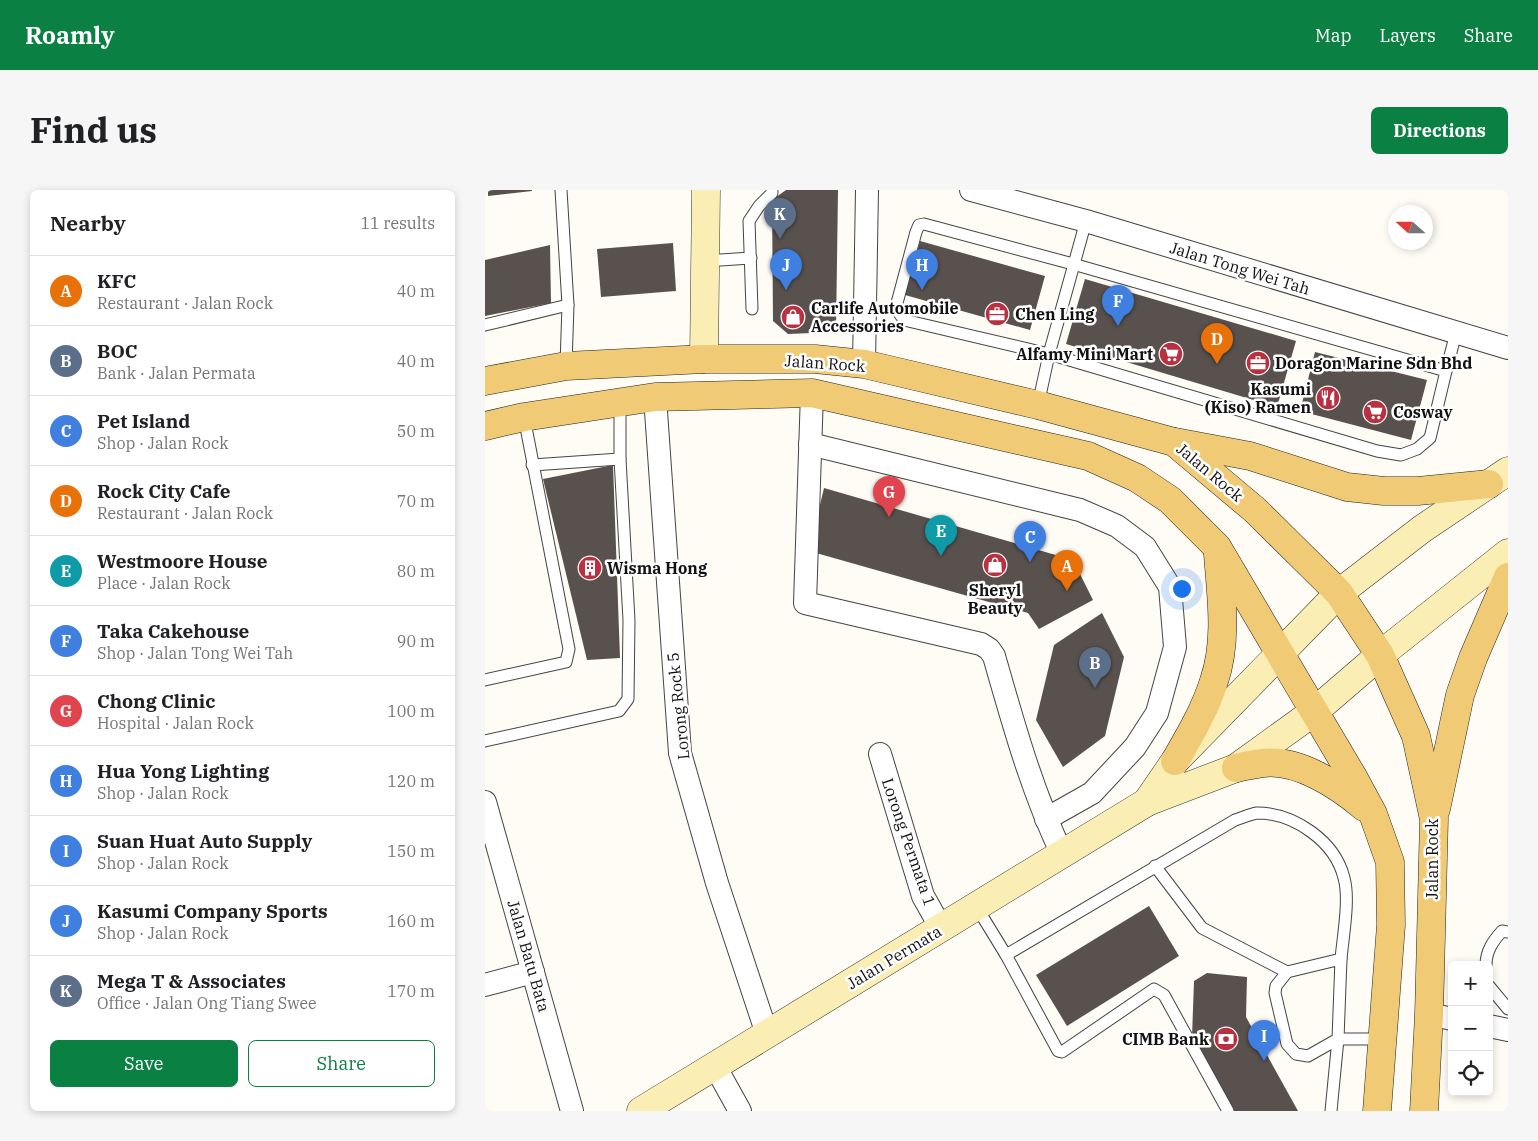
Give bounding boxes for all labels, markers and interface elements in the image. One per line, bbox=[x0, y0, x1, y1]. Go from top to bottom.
text: Roamly bbox=[25, 19, 115, 51]
text: Map bbox=[1315, 24, 1352, 47]
text: Layers bbox=[1380, 24, 1436, 47]
text: Share bbox=[1464, 24, 1513, 47]
text: Find us bbox=[30, 107, 157, 153]
button: Directions bbox=[1371, 107, 1508, 154]
pin: K bbox=[764, 198, 796, 239]
north arrow bbox=[1388, 205, 1433, 250]
text: Nearby bbox=[50, 209, 126, 237]
text: 11 results bbox=[360, 213, 435, 233]
street label: Jalan Tong Wei Tah bbox=[1168, 237, 1312, 299]
pin: J bbox=[770, 249, 802, 290]
pin: H bbox=[906, 249, 938, 290]
text: KFC bbox=[97, 269, 136, 293]
text: A bbox=[60, 281, 72, 301]
text: 40 m bbox=[397, 281, 435, 301]
pin: F bbox=[1102, 285, 1134, 326]
text: Restaurant · Jalan Rock bbox=[97, 293, 273, 313]
place label: Carlife Automobile Accessories bbox=[811, 298, 959, 336]
office icon: Chen Ling bbox=[984, 301, 1010, 327]
shop icon: Carlife Automobile Accessories bbox=[780, 304, 806, 330]
place label: Chen Ling bbox=[1015, 304, 1095, 324]
pin: D bbox=[1201, 323, 1233, 364]
text: BOC bbox=[97, 339, 137, 363]
supermarket icon: Alfamy Mini Mart bbox=[1158, 341, 1184, 367]
place label: Alfamy Mini Mart bbox=[1016, 344, 1153, 364]
street label: Jalan Rock bbox=[784, 350, 867, 376]
office icon: Doragon Marine Sdn Bhd bbox=[1245, 350, 1271, 376]
text: B bbox=[60, 351, 72, 371]
text: 40 m bbox=[397, 351, 435, 371]
place label: Doragon Marine Sdn Bhd bbox=[1275, 353, 1472, 373]
text: Bank · Jalan Permata bbox=[97, 363, 256, 383]
place label: Kasumi (Kiso) Ramen bbox=[1205, 379, 1311, 417]
restaurant icon: Kasumi (Kiso) Ramen bbox=[1315, 385, 1341, 411]
supermarket icon: Cosway bbox=[1362, 399, 1388, 425]
place label: Cosway bbox=[1393, 402, 1453, 422]
text: Pet Island bbox=[97, 409, 190, 433]
text: C bbox=[61, 421, 71, 441]
text: 50 m bbox=[397, 421, 435, 441]
text: Shop · Jalan Rock bbox=[97, 433, 229, 453]
street label: Jalan Rock bbox=[1173, 438, 1248, 506]
pin: G bbox=[873, 476, 905, 517]
text: Rock City Cafe bbox=[97, 479, 230, 503]
text: D bbox=[60, 491, 72, 511]
text: 70 m bbox=[397, 491, 435, 511]
text: Restaurant · Jalan Rock bbox=[97, 503, 273, 523]
pin: E bbox=[925, 515, 957, 556]
pin: C bbox=[1014, 521, 1046, 562]
text: Westmoore House bbox=[97, 549, 268, 573]
pin: A bbox=[1051, 550, 1083, 591]
shop icon: Sheryl Beauty bbox=[982, 552, 1008, 578]
building icon: Wisma Hong bbox=[577, 555, 603, 581]
place label: Wisma Hong bbox=[607, 558, 708, 578]
text: E bbox=[61, 561, 71, 581]
text: 80 m bbox=[397, 561, 435, 581]
text: Place · Jalan Rock bbox=[97, 573, 231, 593]
your location bbox=[1169, 576, 1195, 602]
place label: Sheryl Beauty bbox=[967, 580, 1023, 618]
text: Taka Cakehouse bbox=[97, 619, 249, 643]
text: F bbox=[61, 631, 71, 651]
text: 90 m bbox=[397, 631, 435, 651]
text: Shop · Jalan Tong Wei Tah bbox=[97, 643, 293, 663]
pin: B bbox=[1079, 647, 1111, 688]
street label: Lorong Rock 5 bbox=[662, 651, 694, 761]
text: Chong Clinic bbox=[97, 689, 215, 713]
text: G bbox=[60, 701, 72, 721]
text: 100 m bbox=[387, 701, 435, 721]
text: Hospital · Jalan Rock bbox=[97, 713, 254, 733]
text: Hua Yong Lighting bbox=[97, 759, 269, 783]
text: H bbox=[60, 771, 73, 791]
text: 120 m bbox=[387, 771, 435, 791]
street label: Lorong Permata 1 bbox=[878, 775, 940, 909]
text: Shop · Jalan Rock bbox=[97, 783, 229, 803]
street label: Jalan Rock bbox=[1422, 818, 1442, 899]
text: Suan Huat Auto Supply bbox=[97, 829, 312, 853]
text: I bbox=[63, 841, 69, 861]
text: 150 m bbox=[387, 841, 435, 861]
text: Shop · Jalan Rock bbox=[97, 853, 229, 873]
street label: Jalan Batu Bata bbox=[503, 898, 555, 1015]
text: Kasumi Company Sports bbox=[97, 899, 328, 923]
text: J bbox=[62, 911, 70, 931]
text: 160 m bbox=[387, 911, 435, 931]
street label: Jalan Permata bbox=[843, 921, 945, 993]
text: Shop · Jalan Rock bbox=[97, 923, 229, 943]
map controls bbox=[1448, 961, 1493, 1096]
button: + bbox=[1448, 961, 1493, 1006]
text: Mega T & Associates bbox=[97, 969, 286, 993]
text: K bbox=[60, 981, 72, 1001]
text: 170 m bbox=[387, 981, 435, 1001]
text: Office · Jalan Ong Tiang Swee bbox=[97, 993, 317, 1013]
button: − bbox=[1448, 1006, 1493, 1051]
pin: I bbox=[1248, 1020, 1280, 1061]
bank icon: CIMB Bank bbox=[1213, 1026, 1239, 1052]
place label: CIMB Bank bbox=[1122, 1029, 1209, 1049]
button: Save bbox=[50, 1040, 238, 1087]
button: Share bbox=[248, 1040, 435, 1087]
button: locate bbox=[1448, 1051, 1493, 1096]

